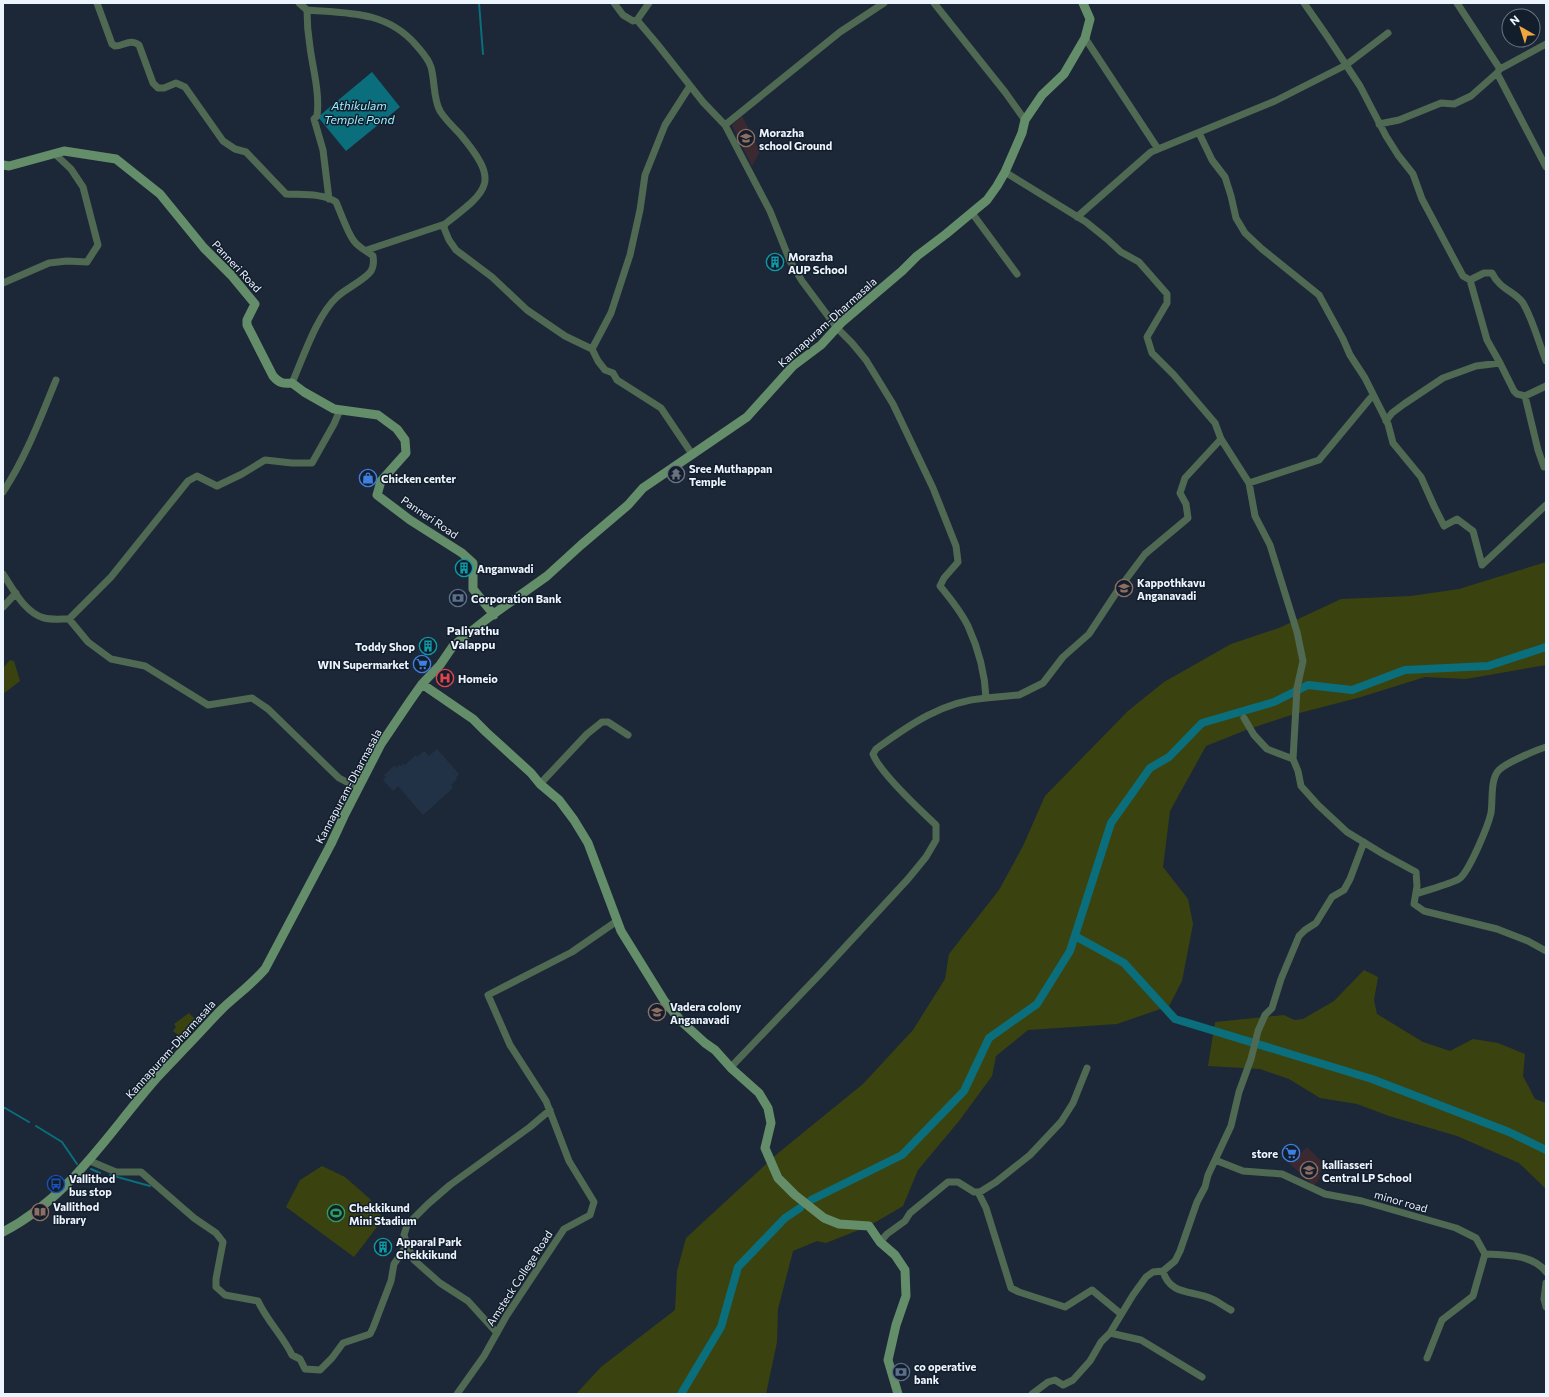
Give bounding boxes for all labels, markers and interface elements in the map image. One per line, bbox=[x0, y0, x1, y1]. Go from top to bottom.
north arrow bbox=[1501, 8, 1541, 48]
text: N bbox=[1507, 12, 1522, 27]
water label: Athikulam Temple Pond bbox=[324, 98, 395, 126]
place label: Morazha school Ground bbox=[759, 126, 832, 152]
school or university icon: Morazha school Ground bbox=[736, 128, 756, 148]
street label: Panneri Road bbox=[210, 237, 264, 295]
place label: Morazha AUP School bbox=[788, 250, 847, 276]
building icon: Morazha AUP School bbox=[765, 252, 785, 272]
street label: Kannapuram-Dharmasala bbox=[775, 274, 879, 370]
place label: Sree Muthappan Temple bbox=[689, 462, 772, 488]
temple icon: Sree Muthappan Temple bbox=[666, 464, 686, 484]
shop icon: Chicken center bbox=[358, 468, 378, 488]
place label: Chicken center bbox=[381, 472, 456, 485]
street label: Panneri Road bbox=[399, 493, 461, 541]
building icon: Anganwadi bbox=[454, 558, 474, 578]
place label: Anganwadi bbox=[477, 562, 534, 575]
place label: Kappothkavu Anganavadi bbox=[1137, 576, 1205, 602]
school or university icon: Kappothkavu Anganavadi bbox=[1114, 578, 1134, 598]
bank icon: Corporation Bank bbox=[448, 588, 468, 608]
place label: Corporation Bank bbox=[471, 592, 562, 605]
district label: Paliyathu Valappu bbox=[447, 623, 499, 651]
building icon: Toddy Shop bbox=[418, 636, 438, 656]
place label: Toddy Shop bbox=[355, 640, 415, 653]
supermarket icon: WIN Supermarket bbox=[412, 654, 432, 674]
place label: WIN Supermarket bbox=[318, 658, 409, 671]
hospital icon: Homeio bbox=[435, 668, 455, 688]
place label: Homeio bbox=[458, 672, 498, 685]
street label: Kannapuram-Dharmasala bbox=[312, 727, 384, 845]
street label: Kannapuram-Dharmasala bbox=[122, 997, 218, 1101]
place label: Vadera colony Anganavadi bbox=[670, 1000, 741, 1026]
school or university icon: Vadera colony Anganavadi bbox=[647, 1002, 667, 1022]
supermarket icon: store bbox=[1281, 1143, 1301, 1163]
place label: store bbox=[1252, 1147, 1278, 1160]
place label: kalliasseri Central LP School bbox=[1322, 1158, 1412, 1184]
school or university icon: kalliasseri Central LP School bbox=[1299, 1160, 1319, 1180]
place label: Vallithod bus stop bbox=[69, 1172, 115, 1198]
bus stop icon: Vallithod bus stop bbox=[46, 1174, 66, 1194]
street label: minor road bbox=[1373, 1187, 1429, 1215]
place label: Vallithod library bbox=[53, 1200, 99, 1226]
place label: Chekkikund Mini Stadium bbox=[349, 1201, 417, 1227]
library icon: Vallithod library bbox=[30, 1202, 50, 1222]
sports icon: Chekkikund Mini Stadium bbox=[326, 1203, 346, 1223]
street label: Amsteck College Road bbox=[483, 1228, 555, 1328]
place label: Apparal Park Chekkikund bbox=[396, 1235, 463, 1261]
building icon: Apparal Park Chekkikund bbox=[373, 1237, 393, 1257]
place label: co operative bank bbox=[914, 1360, 977, 1386]
bank icon: co operative bank bbox=[891, 1362, 911, 1382]

